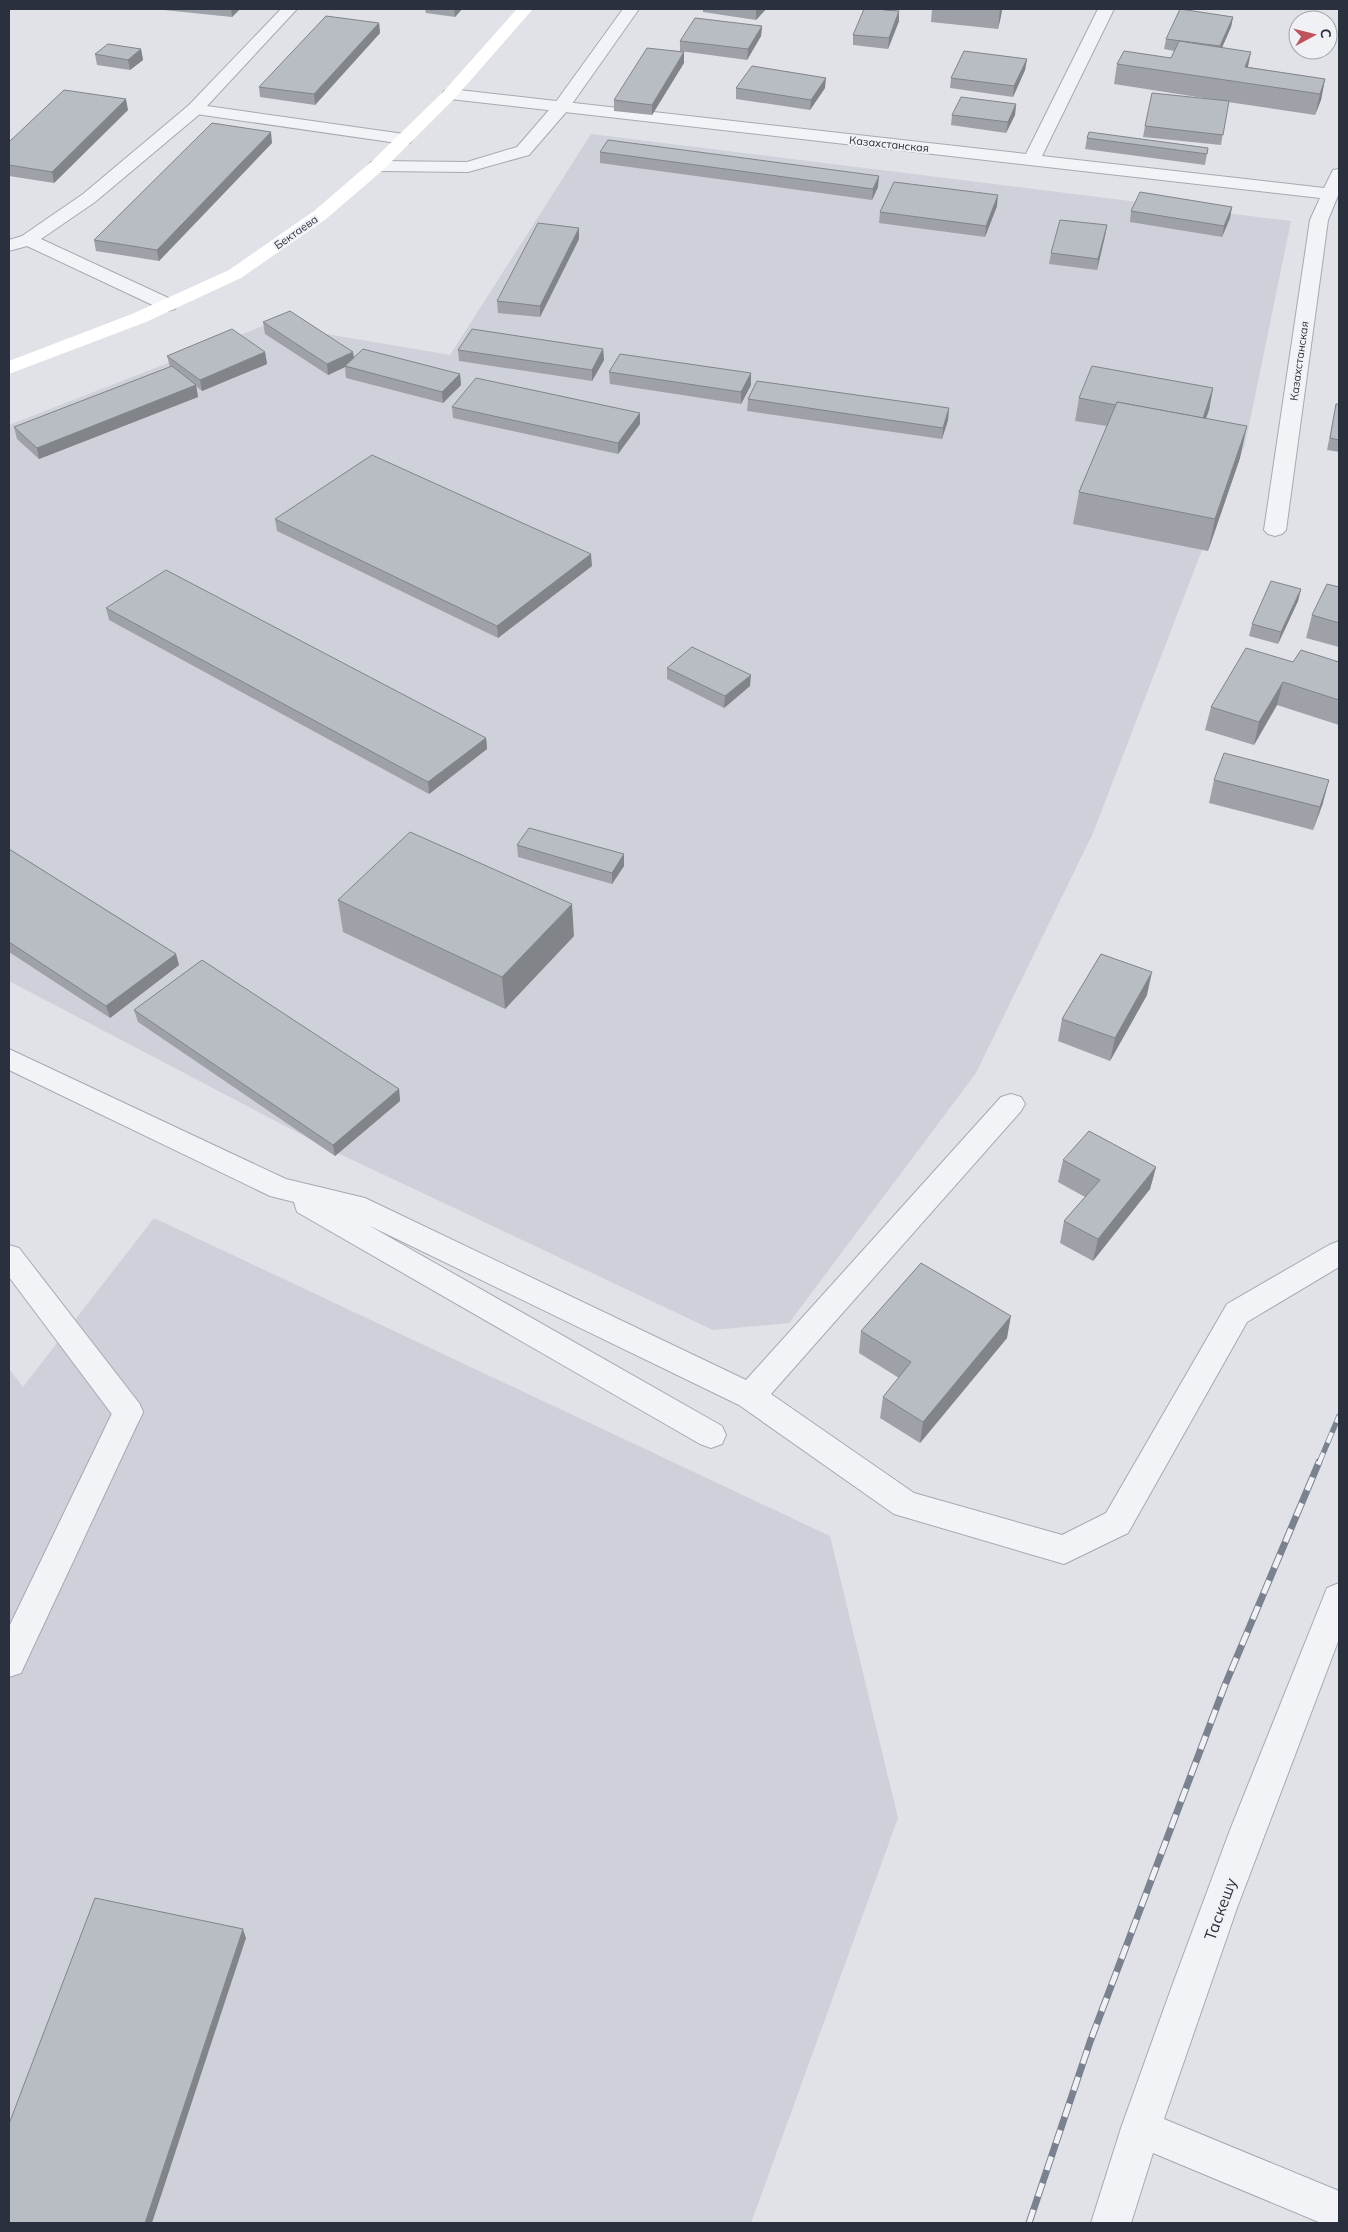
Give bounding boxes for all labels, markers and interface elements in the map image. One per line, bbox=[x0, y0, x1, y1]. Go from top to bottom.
north arrow bbox=[1288, 10, 1338, 60]
text: С bbox=[1316, 28, 1335, 39]
street label: Казахстанская bbox=[848, 133, 930, 155]
street label: Бектаева bbox=[271, 212, 321, 252]
street label: Казахстанская bbox=[1286, 320, 1312, 402]
street label: Таскешу bbox=[1199, 1874, 1241, 1943]

